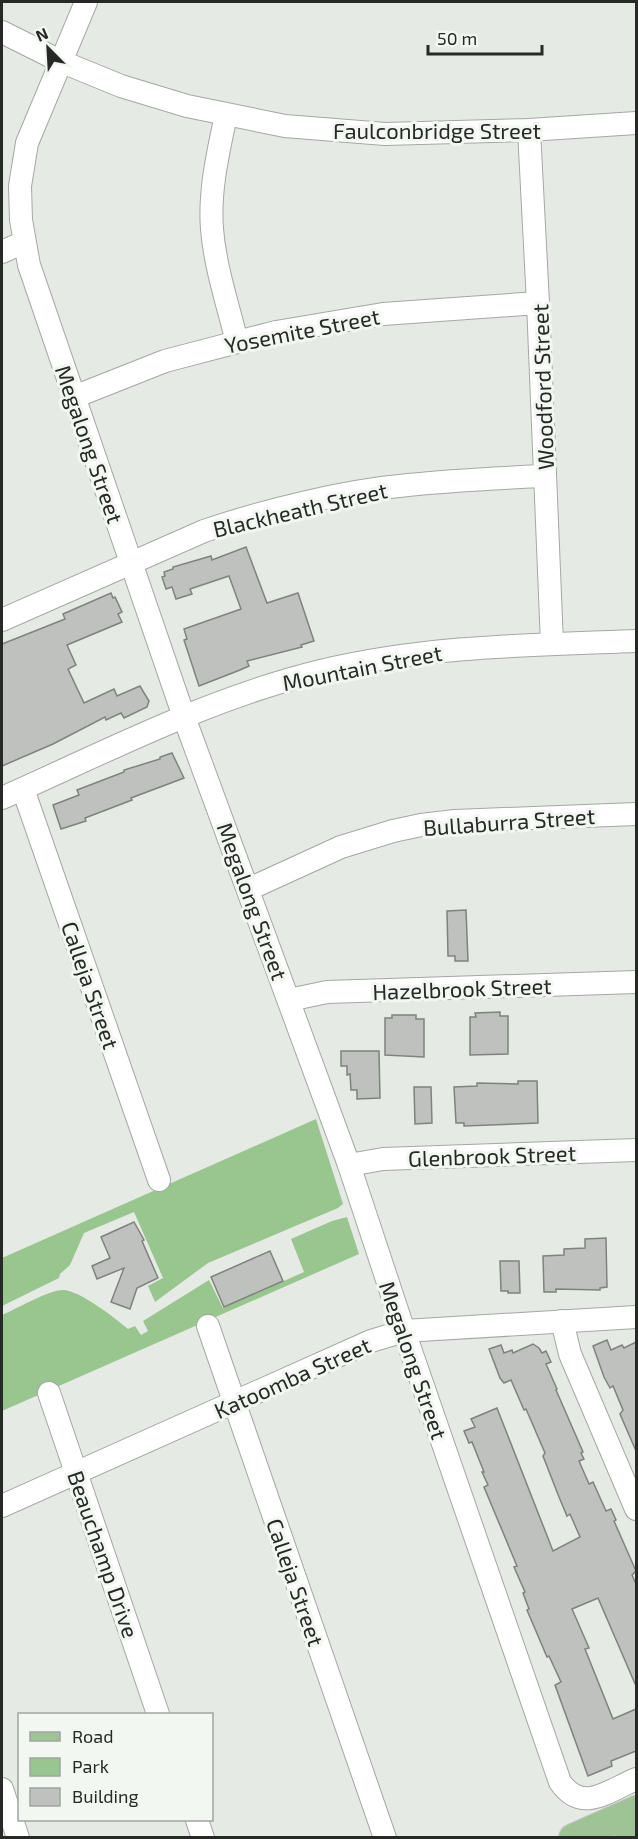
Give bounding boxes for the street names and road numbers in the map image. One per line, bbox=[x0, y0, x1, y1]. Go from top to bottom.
street label: Faulconbridge Street bbox=[333, 117, 541, 143]
street label: Yosemite Street bbox=[222, 302, 382, 358]
street label: Woodford Street bbox=[526, 304, 558, 470]
street label: Megalong Street bbox=[51, 362, 129, 526]
street label: Blackheath Street bbox=[210, 476, 390, 542]
street label: Mountain Street bbox=[280, 639, 444, 695]
street label: Bullaburra Street bbox=[422, 802, 596, 840]
street label: Megalong Street bbox=[212, 819, 294, 983]
street label: Calleja Street bbox=[56, 918, 125, 1052]
street label: Hazelbrook Street bbox=[372, 972, 552, 1004]
street label: Glenbrook Street bbox=[408, 1139, 576, 1171]
street label: Megalong Street bbox=[375, 1278, 453, 1442]
street label: Katoomba Street bbox=[210, 1331, 374, 1423]
street label: Beauchamp Drive bbox=[63, 1467, 145, 1641]
street label: Calleja Street bbox=[261, 1515, 330, 1649]

